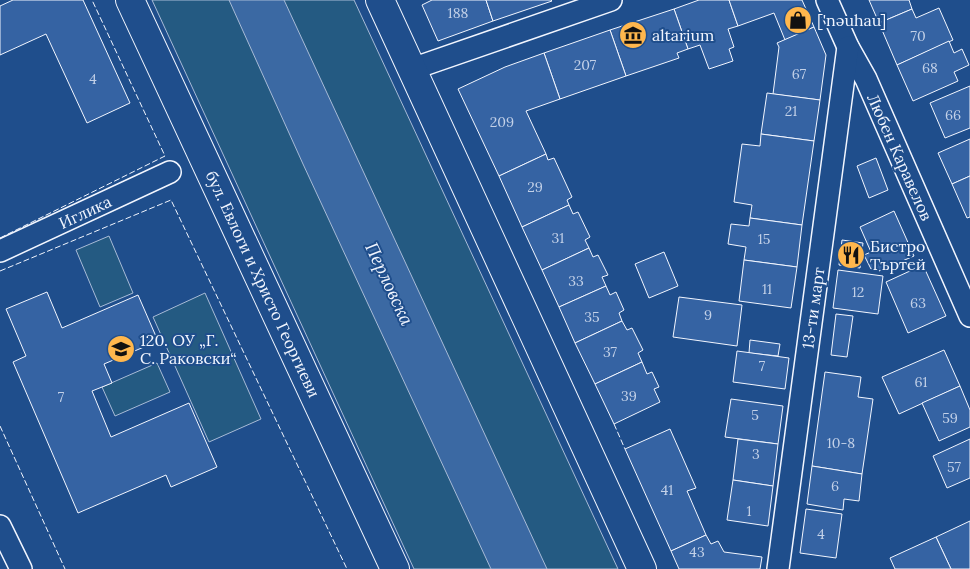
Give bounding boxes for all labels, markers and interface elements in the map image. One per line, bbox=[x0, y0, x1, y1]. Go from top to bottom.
house number: 188 bbox=[448, 4, 469, 22]
shop icon: ['nəuhau] bbox=[783, 5, 813, 35]
place label: ['nəuhau] bbox=[817, 10, 886, 30]
museum icon: altarium bbox=[618, 20, 648, 50]
place label: altarium bbox=[652, 25, 714, 45]
house number: 70 bbox=[910, 27, 926, 45]
house number: 207 bbox=[574, 56, 597, 74]
house number: 68 bbox=[922, 59, 938, 77]
house number: 67 bbox=[792, 65, 807, 83]
house number: 4 bbox=[89, 70, 97, 88]
street label: Любен Каравелов bbox=[863, 90, 937, 224]
house number: 21 bbox=[785, 102, 797, 120]
house number: 66 bbox=[945, 106, 961, 124]
house number: 209 bbox=[490, 113, 514, 131]
street label: бул. Евлоги и Христо Георгиеви bbox=[202, 168, 324, 400]
house number: 29 bbox=[527, 178, 543, 196]
street label: Иглика bbox=[55, 191, 115, 233]
house number: 31 bbox=[552, 229, 564, 247]
house number: 15 bbox=[758, 230, 770, 248]
place label: Бистро Търтей bbox=[870, 236, 926, 274]
water label: Перловска bbox=[360, 239, 419, 329]
restaurant icon: Бистро Търтей bbox=[836, 240, 866, 270]
street label: 13-ти март bbox=[797, 266, 829, 350]
house number: 33 bbox=[568, 272, 584, 290]
house number: 11 bbox=[762, 280, 772, 298]
house number: 12 bbox=[852, 283, 864, 301]
house number: 63 bbox=[910, 294, 926, 312]
house number: 9 bbox=[704, 306, 712, 324]
house number: 35 bbox=[584, 308, 600, 326]
place label: 120. ОУ „Г. С. Раковски“ bbox=[140, 330, 237, 368]
school or university icon: 120. ОУ „Г. С. Раковски“ bbox=[106, 334, 136, 364]
house number: 37 bbox=[603, 343, 618, 361]
house number: 7 bbox=[759, 357, 766, 375]
house number: 61 bbox=[914, 373, 928, 391]
house number: 39 bbox=[621, 387, 637, 405]
house number: 7 bbox=[58, 388, 65, 406]
house number: 5 bbox=[751, 406, 759, 424]
house number: 59 bbox=[942, 409, 958, 427]
house number: 10-8 bbox=[827, 434, 855, 452]
house number: 3 bbox=[752, 445, 760, 463]
house number: 57 bbox=[947, 458, 962, 476]
house number: 6 bbox=[831, 477, 839, 495]
house number: 41 bbox=[661, 481, 673, 499]
house number: 1 bbox=[746, 502, 752, 520]
house number: 4 bbox=[817, 525, 825, 543]
house number: 43 bbox=[689, 543, 705, 561]

